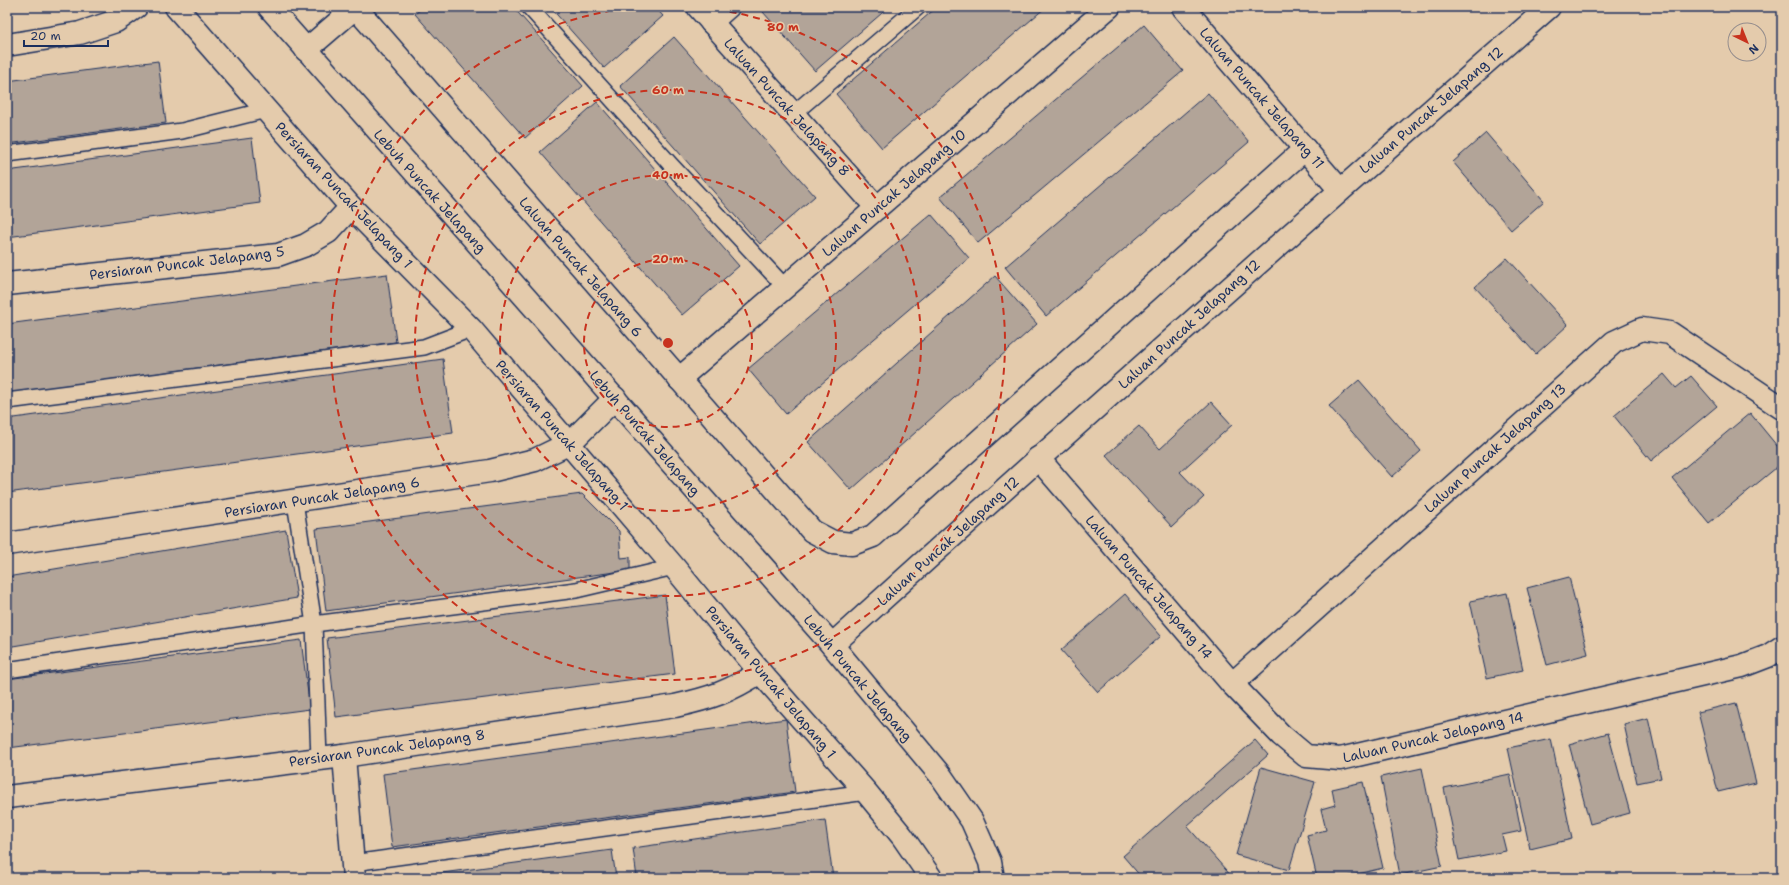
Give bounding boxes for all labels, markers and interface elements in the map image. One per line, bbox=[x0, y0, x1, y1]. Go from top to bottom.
text: 80 m bbox=[767, 19, 799, 35]
scale bar bbox=[24, 22, 108, 48]
north arrow bbox=[1727, 22, 1767, 62]
street label: Laluan Puncak Jelapang 11 bbox=[1196, 24, 1328, 172]
text: 20 m bbox=[30, 28, 61, 44]
street label: Laluan Puncak Jelapang 8 bbox=[720, 34, 854, 180]
text: N bbox=[1745, 40, 1762, 58]
street label: Laluan Puncak Jelapang 12 bbox=[1355, 42, 1507, 178]
text: 60 m bbox=[652, 82, 684, 98]
street label: Persiaran Puncak Jelapang 1 bbox=[271, 118, 417, 272]
street label: Lebuh Puncak Jelapang bbox=[370, 125, 490, 257]
street label: Laluan Puncak Jelapang 10 bbox=[818, 125, 970, 261]
text: 40 m bbox=[652, 167, 684, 183]
street label: Laluan Puncak Jelapang 6 bbox=[515, 193, 647, 341]
street label: Persiaran Puncak Jelapang 5 bbox=[88, 242, 286, 284]
text: 20 m bbox=[652, 251, 684, 267]
street label: Laluan Puncak Jelapang 12 bbox=[1114, 255, 1264, 393]
centre of rings bbox=[661, 336, 675, 350]
street label: Persiaran Puncak Jelapang 1 bbox=[492, 356, 632, 514]
street label: Lebuh Puncak Jelapang bbox=[586, 367, 704, 499]
street label: Laluan Puncak Jelapang 13 bbox=[1420, 379, 1570, 517]
street label: Laluan Puncak Jelapang 12 bbox=[873, 472, 1023, 610]
street label: Persiaran Puncak Jelapang 6 bbox=[223, 473, 421, 521]
street label: Laluan Puncak Jelapang 14 bbox=[1081, 511, 1217, 663]
street label: Persiaran Puncak Jelapang 1 bbox=[702, 602, 840, 762]
street label: Lebuh Puncak Jelapang bbox=[800, 611, 916, 745]
street label: Laluan Puncak Jelapang 14 bbox=[1341, 707, 1525, 767]
street label: Persiaran Puncak Jelapang 8 bbox=[288, 725, 486, 771]

